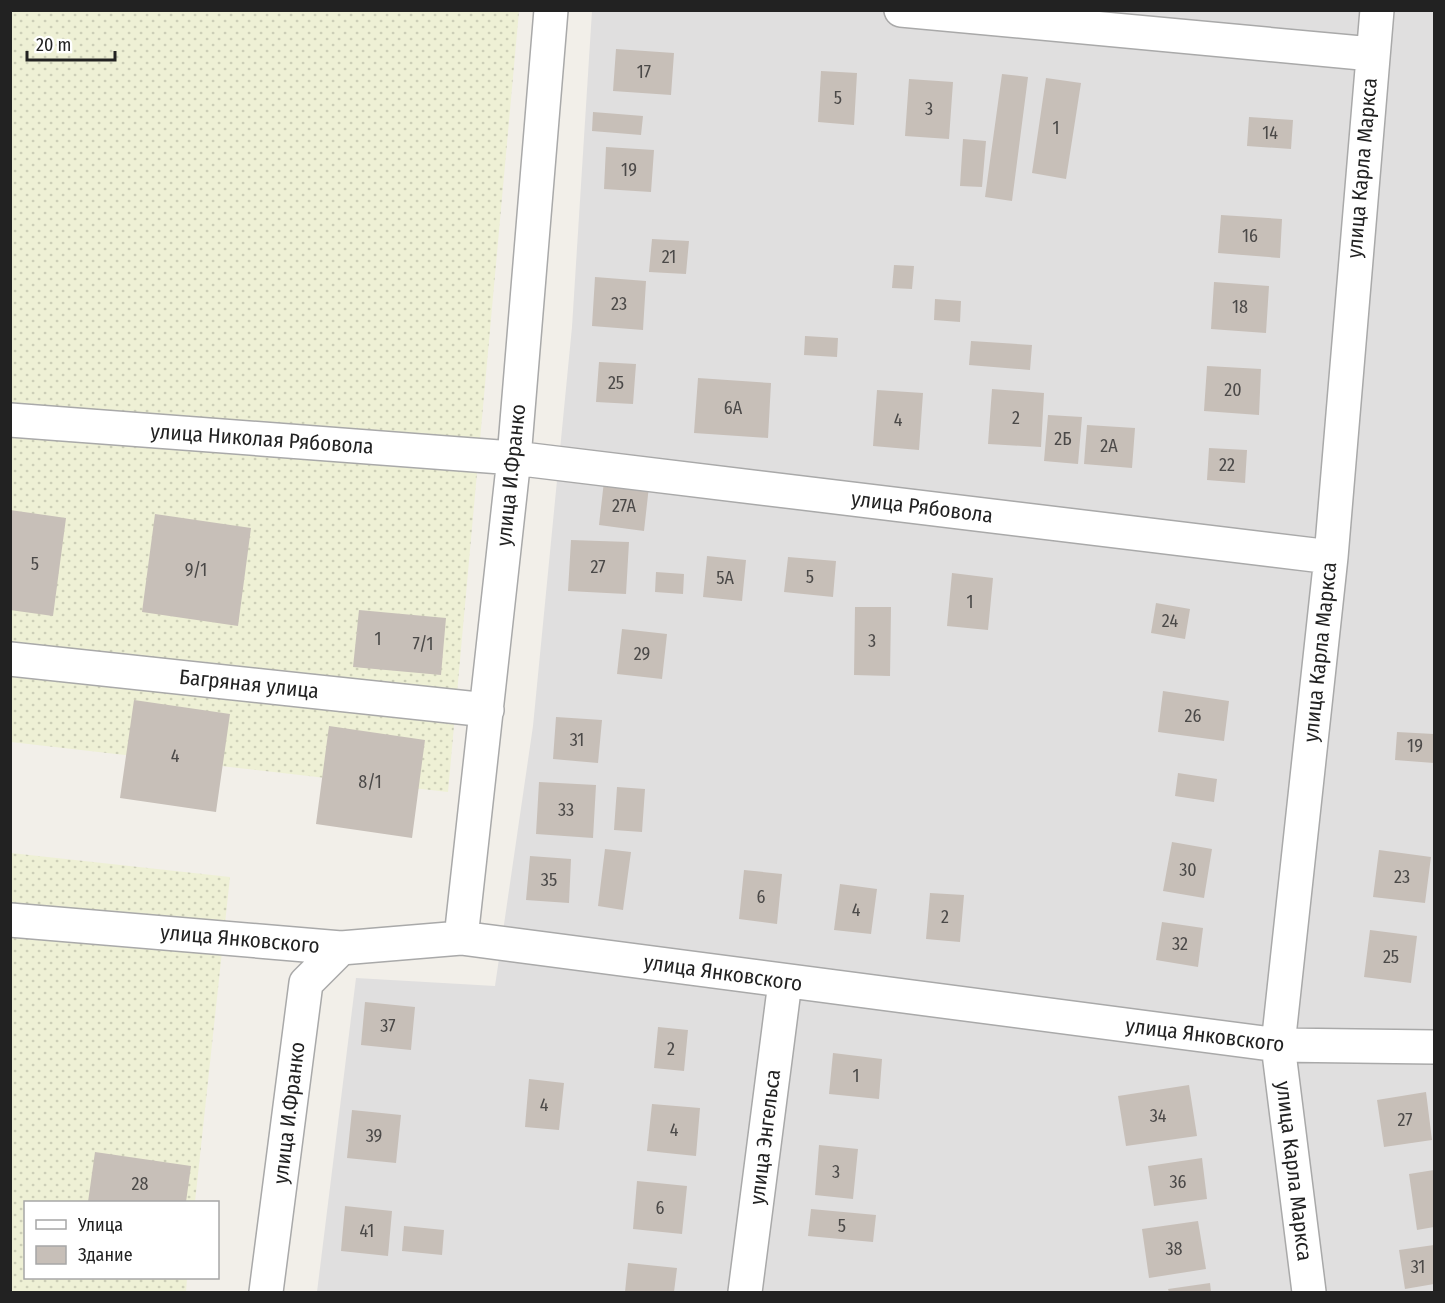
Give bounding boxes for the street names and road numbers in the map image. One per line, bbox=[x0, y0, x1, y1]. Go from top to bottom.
street label: улица Карла Маркса bbox=[1341, 77, 1383, 259]
street label: улица И.Франко bbox=[491, 403, 531, 547]
street label: улица Николая Рябовола bbox=[150, 418, 374, 460]
street label: улица Рябовола bbox=[850, 485, 994, 529]
street label: улица Карла Маркса bbox=[1298, 561, 1342, 743]
street label: Багряная улица bbox=[178, 664, 320, 704]
street label: улица Янковского bbox=[159, 919, 321, 959]
street label: улица Янковского bbox=[642, 949, 804, 997]
street label: улица Янковского bbox=[1124, 1012, 1286, 1058]
street label: улица И.Франко bbox=[267, 1040, 311, 1186]
street label: улица Энгельса bbox=[744, 1068, 786, 1206]
street label: улица Карла Маркса bbox=[1270, 1080, 1318, 1262]

